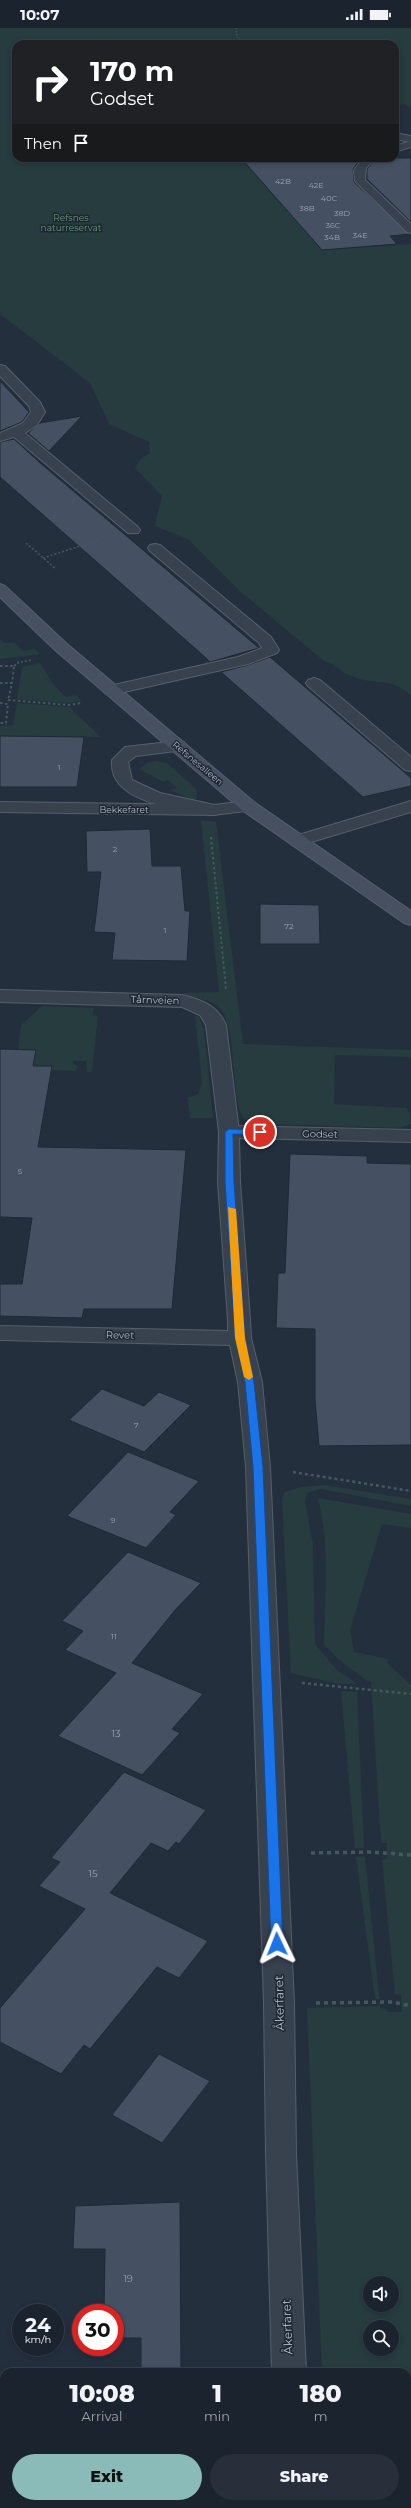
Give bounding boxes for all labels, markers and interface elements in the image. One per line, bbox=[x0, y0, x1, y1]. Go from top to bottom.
text: 10:07 bbox=[20, 5, 59, 24]
text: 170 m bbox=[90, 54, 174, 88]
icon: right bbox=[24, 56, 76, 108]
text: Godset bbox=[90, 88, 154, 110]
icon: arrive bbox=[70, 132, 92, 154]
text: Then bbox=[24, 134, 62, 153]
house number: 42B bbox=[275, 176, 291, 186]
house number: 42E bbox=[308, 180, 324, 190]
house number: 40C bbox=[321, 193, 337, 203]
house number: 38B bbox=[299, 203, 315, 213]
house number: 38D bbox=[334, 208, 350, 218]
park label: Refsnes naturreservat bbox=[41, 212, 102, 233]
house number: 36C bbox=[325, 220, 341, 230]
house number: 34E bbox=[352, 230, 368, 240]
house number: 34B bbox=[324, 232, 340, 242]
street label: Refsnesalleen bbox=[171, 739, 225, 787]
house number: 1 bbox=[58, 762, 60, 772]
street label: Bekkefaret bbox=[99, 804, 149, 815]
house number: 2 bbox=[113, 844, 118, 854]
house number: 72 bbox=[284, 921, 294, 931]
house number: 1 bbox=[164, 925, 166, 935]
street label: Tårnveien bbox=[130, 993, 180, 1007]
pin bbox=[243, 1115, 277, 1149]
icon: arrive bbox=[249, 1121, 271, 1143]
street label: Godset bbox=[302, 1127, 338, 1141]
house number: 5 bbox=[18, 1166, 23, 1176]
street label: Revet bbox=[106, 1328, 134, 1342]
house number: 7 bbox=[134, 1420, 139, 1430]
house number: 9 bbox=[111, 1515, 116, 1525]
house number: 11 bbox=[111, 1631, 117, 1641]
house number: 13 bbox=[111, 1727, 121, 1740]
house number: 15 bbox=[88, 1867, 98, 1880]
position arrow bbox=[256, 1923, 298, 1965]
street label: Åkerfaret bbox=[271, 1975, 287, 2031]
house number: 19 bbox=[123, 2272, 133, 2285]
map controls bbox=[363, 2276, 399, 2356]
button: sound bbox=[363, 2276, 399, 2312]
street label: Åkerfaret bbox=[279, 2299, 295, 2355]
speed limit sign: 30 bbox=[72, 2304, 124, 2356]
text: 24 bbox=[25, 2313, 51, 2337]
button: search bbox=[363, 2320, 399, 2356]
text: km/h bbox=[25, 2333, 51, 2346]
text: 10:08 bbox=[69, 2379, 135, 2408]
text: 1 bbox=[212, 2379, 222, 2408]
text: 180 bbox=[299, 2379, 342, 2408]
text: Arrival bbox=[82, 2408, 123, 2424]
text: min bbox=[204, 2408, 230, 2424]
text: m bbox=[314, 2408, 327, 2424]
button: Exit bbox=[12, 2454, 202, 2500]
button: Share bbox=[210, 2454, 399, 2500]

